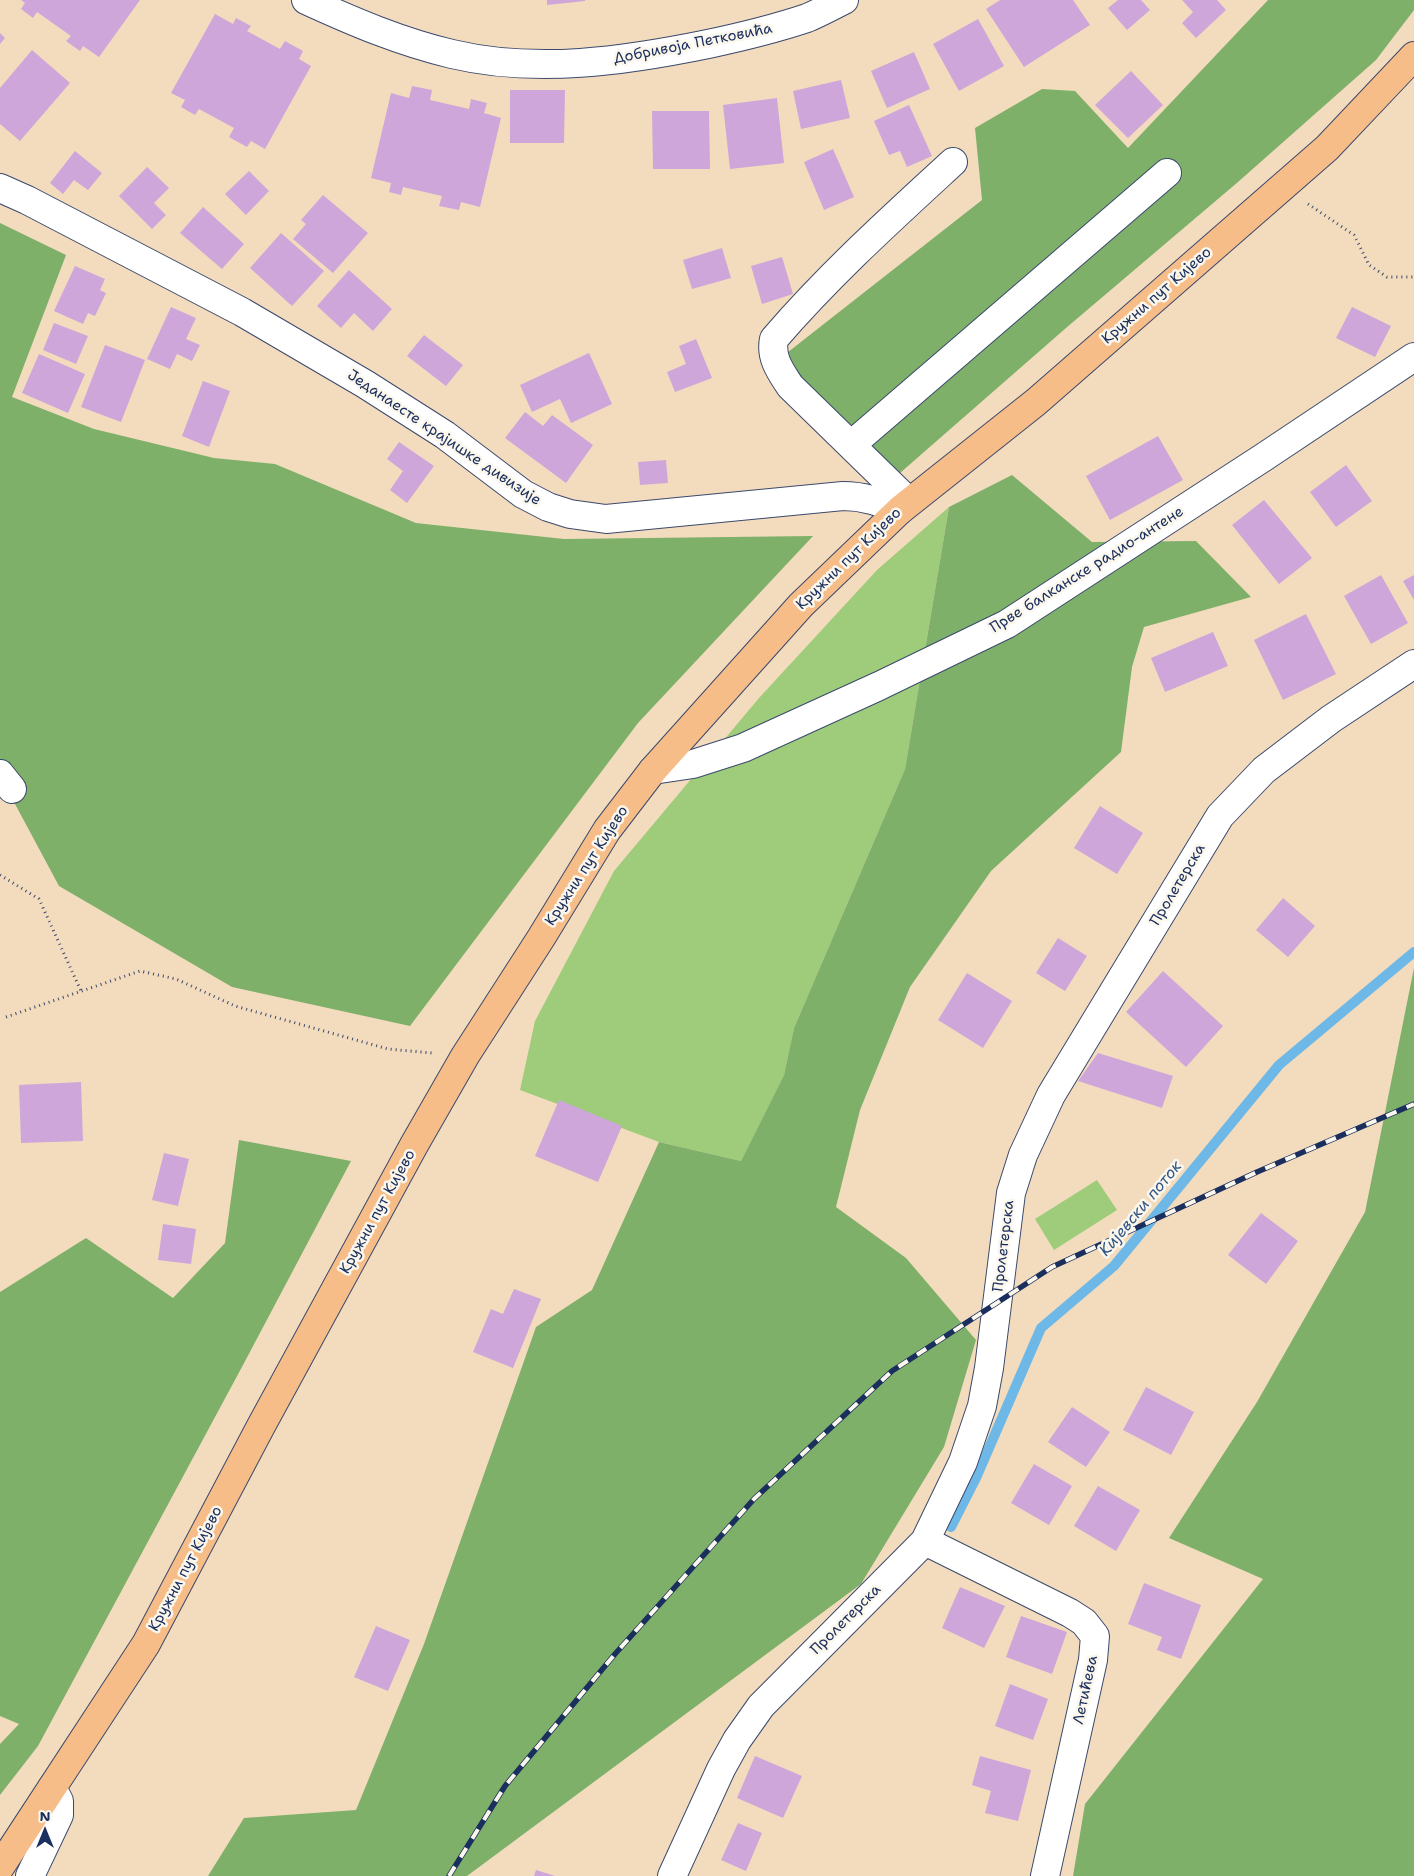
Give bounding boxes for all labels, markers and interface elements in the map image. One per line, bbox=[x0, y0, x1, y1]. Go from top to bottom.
street label: Добривоја Петковића bbox=[612, 20, 774, 68]
street label: Кружни пут Кијево bbox=[1099, 244, 1215, 348]
street label: Једанаесте крајишке дивизије bbox=[344, 366, 544, 510]
street label: Прве балканске радио-антене bbox=[987, 503, 1187, 637]
street label: Кружни пут Кијево bbox=[793, 504, 905, 614]
street label: Кружни пут Кијево bbox=[542, 803, 632, 929]
street label: Пролетерска bbox=[1147, 841, 1209, 929]
street label: Кружни пут Кијево bbox=[336, 1147, 420, 1277]
water label: Кијевски поток bbox=[1096, 1158, 1186, 1260]
street label: Пролетерска bbox=[989, 1199, 1019, 1293]
street label: Кружни пут Кијево bbox=[145, 1503, 227, 1635]
street label: Пролетерска bbox=[807, 1581, 885, 1659]
street label: Летићева bbox=[1070, 1654, 1102, 1726]
north arrow bbox=[20, 1806, 70, 1856]
text: N bbox=[39, 1807, 51, 1825]

